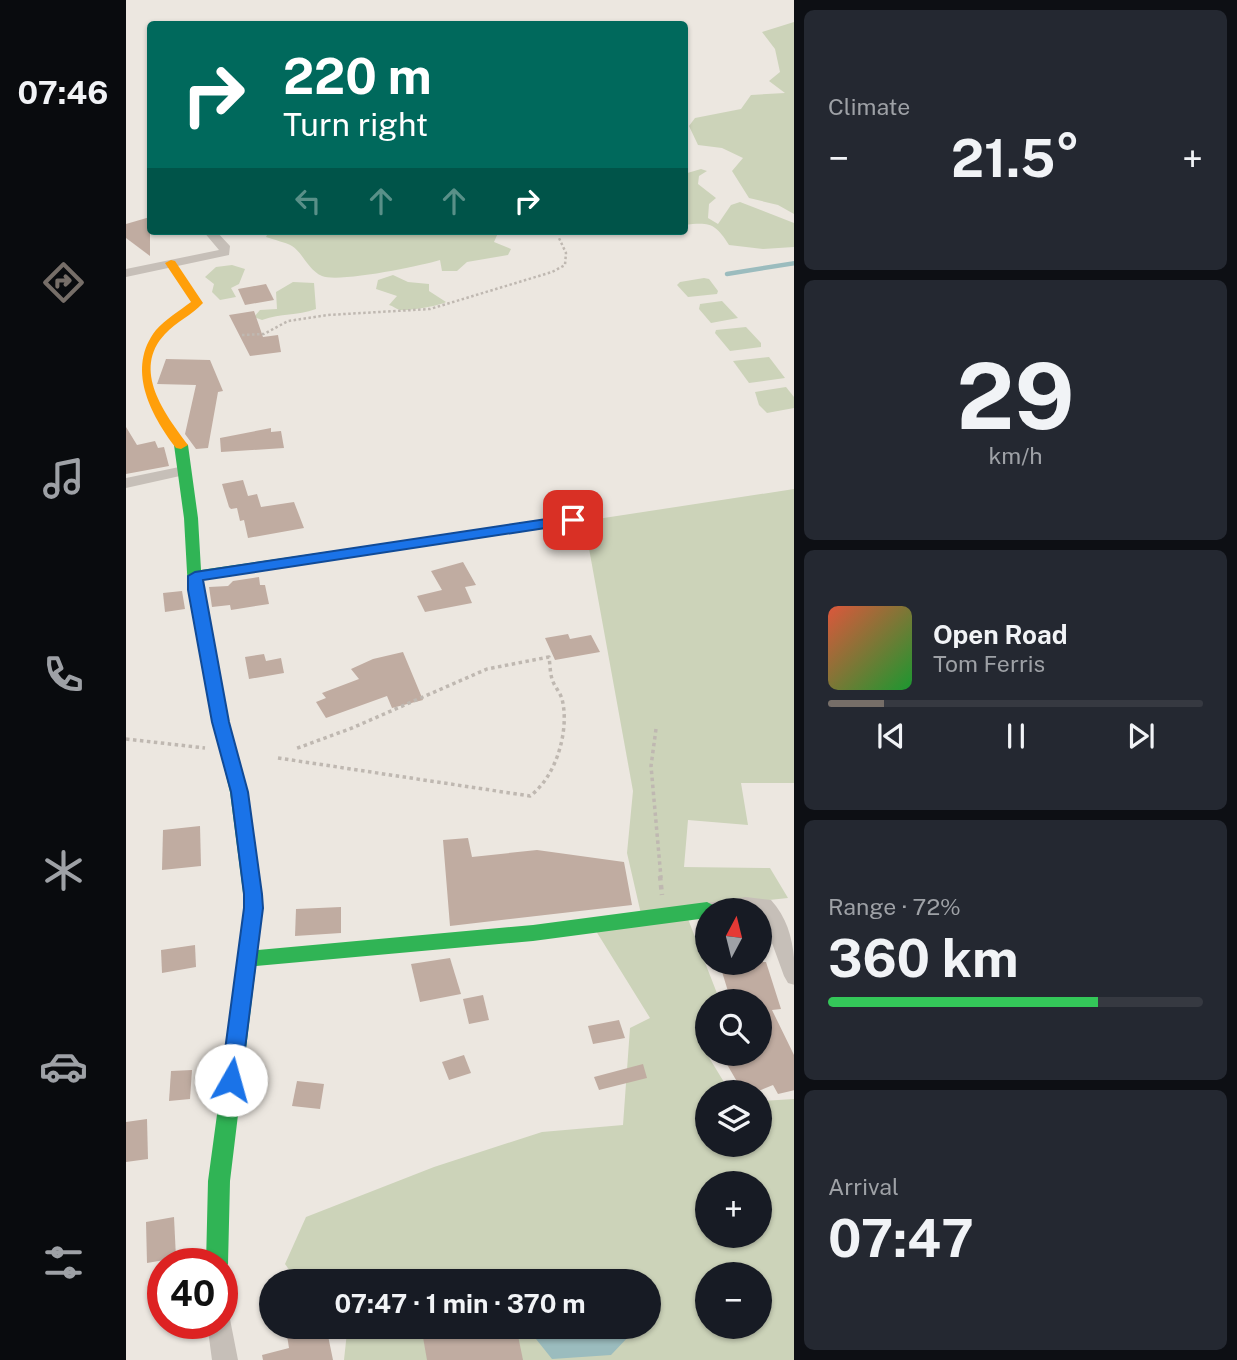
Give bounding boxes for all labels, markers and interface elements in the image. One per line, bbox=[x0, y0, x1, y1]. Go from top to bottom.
text: 220 m bbox=[283, 47, 432, 105]
icon: right bbox=[168, 49, 259, 140]
text: 07:46 bbox=[18, 74, 108, 111]
text: Climate bbox=[828, 93, 910, 120]
text: Turn right bbox=[283, 106, 428, 143]
text: 21.5° bbox=[951, 128, 1080, 189]
text: − bbox=[828, 136, 849, 181]
text: + bbox=[1182, 136, 1203, 181]
icon: left bbox=[289, 182, 327, 220]
icon: ahead bbox=[362, 182, 400, 220]
icon: ahead bbox=[435, 182, 473, 220]
icon: right bbox=[508, 182, 546, 220]
icon: directions bbox=[39, 258, 88, 307]
text: 29 bbox=[957, 343, 1074, 449]
text: km/h bbox=[988, 442, 1043, 469]
icon: music bbox=[39, 454, 88, 503]
pin bbox=[543, 490, 603, 550]
icon: arrive bbox=[554, 501, 592, 539]
text: Open Road bbox=[933, 619, 1068, 650]
icon: phone bbox=[39, 650, 88, 699]
text: Tom Ferris bbox=[933, 650, 1045, 677]
icon: previous bbox=[872, 717, 910, 755]
icon: pause bbox=[997, 717, 1035, 755]
icon: next bbox=[1122, 717, 1160, 755]
icon: climate bbox=[39, 846, 88, 895]
text: Range · 72% bbox=[828, 893, 961, 920]
north arrow bbox=[695, 898, 772, 975]
map controls bbox=[695, 898, 772, 1339]
text: 360 km bbox=[828, 928, 1019, 989]
button: search bbox=[695, 989, 772, 1066]
icon: car bbox=[39, 1042, 88, 1091]
position arrow bbox=[194, 1043, 268, 1117]
button: layers bbox=[695, 1080, 772, 1157]
button: + bbox=[695, 1171, 772, 1248]
text: Arrival bbox=[828, 1173, 899, 1200]
text: 07:47 bbox=[828, 1208, 974, 1269]
icon: filters bbox=[39, 1238, 88, 1287]
speed limit sign: 40 bbox=[147, 1248, 238, 1339]
button: − bbox=[695, 1262, 772, 1339]
text: 07:47 · 1 min · 370 m bbox=[334, 1288, 586, 1319]

